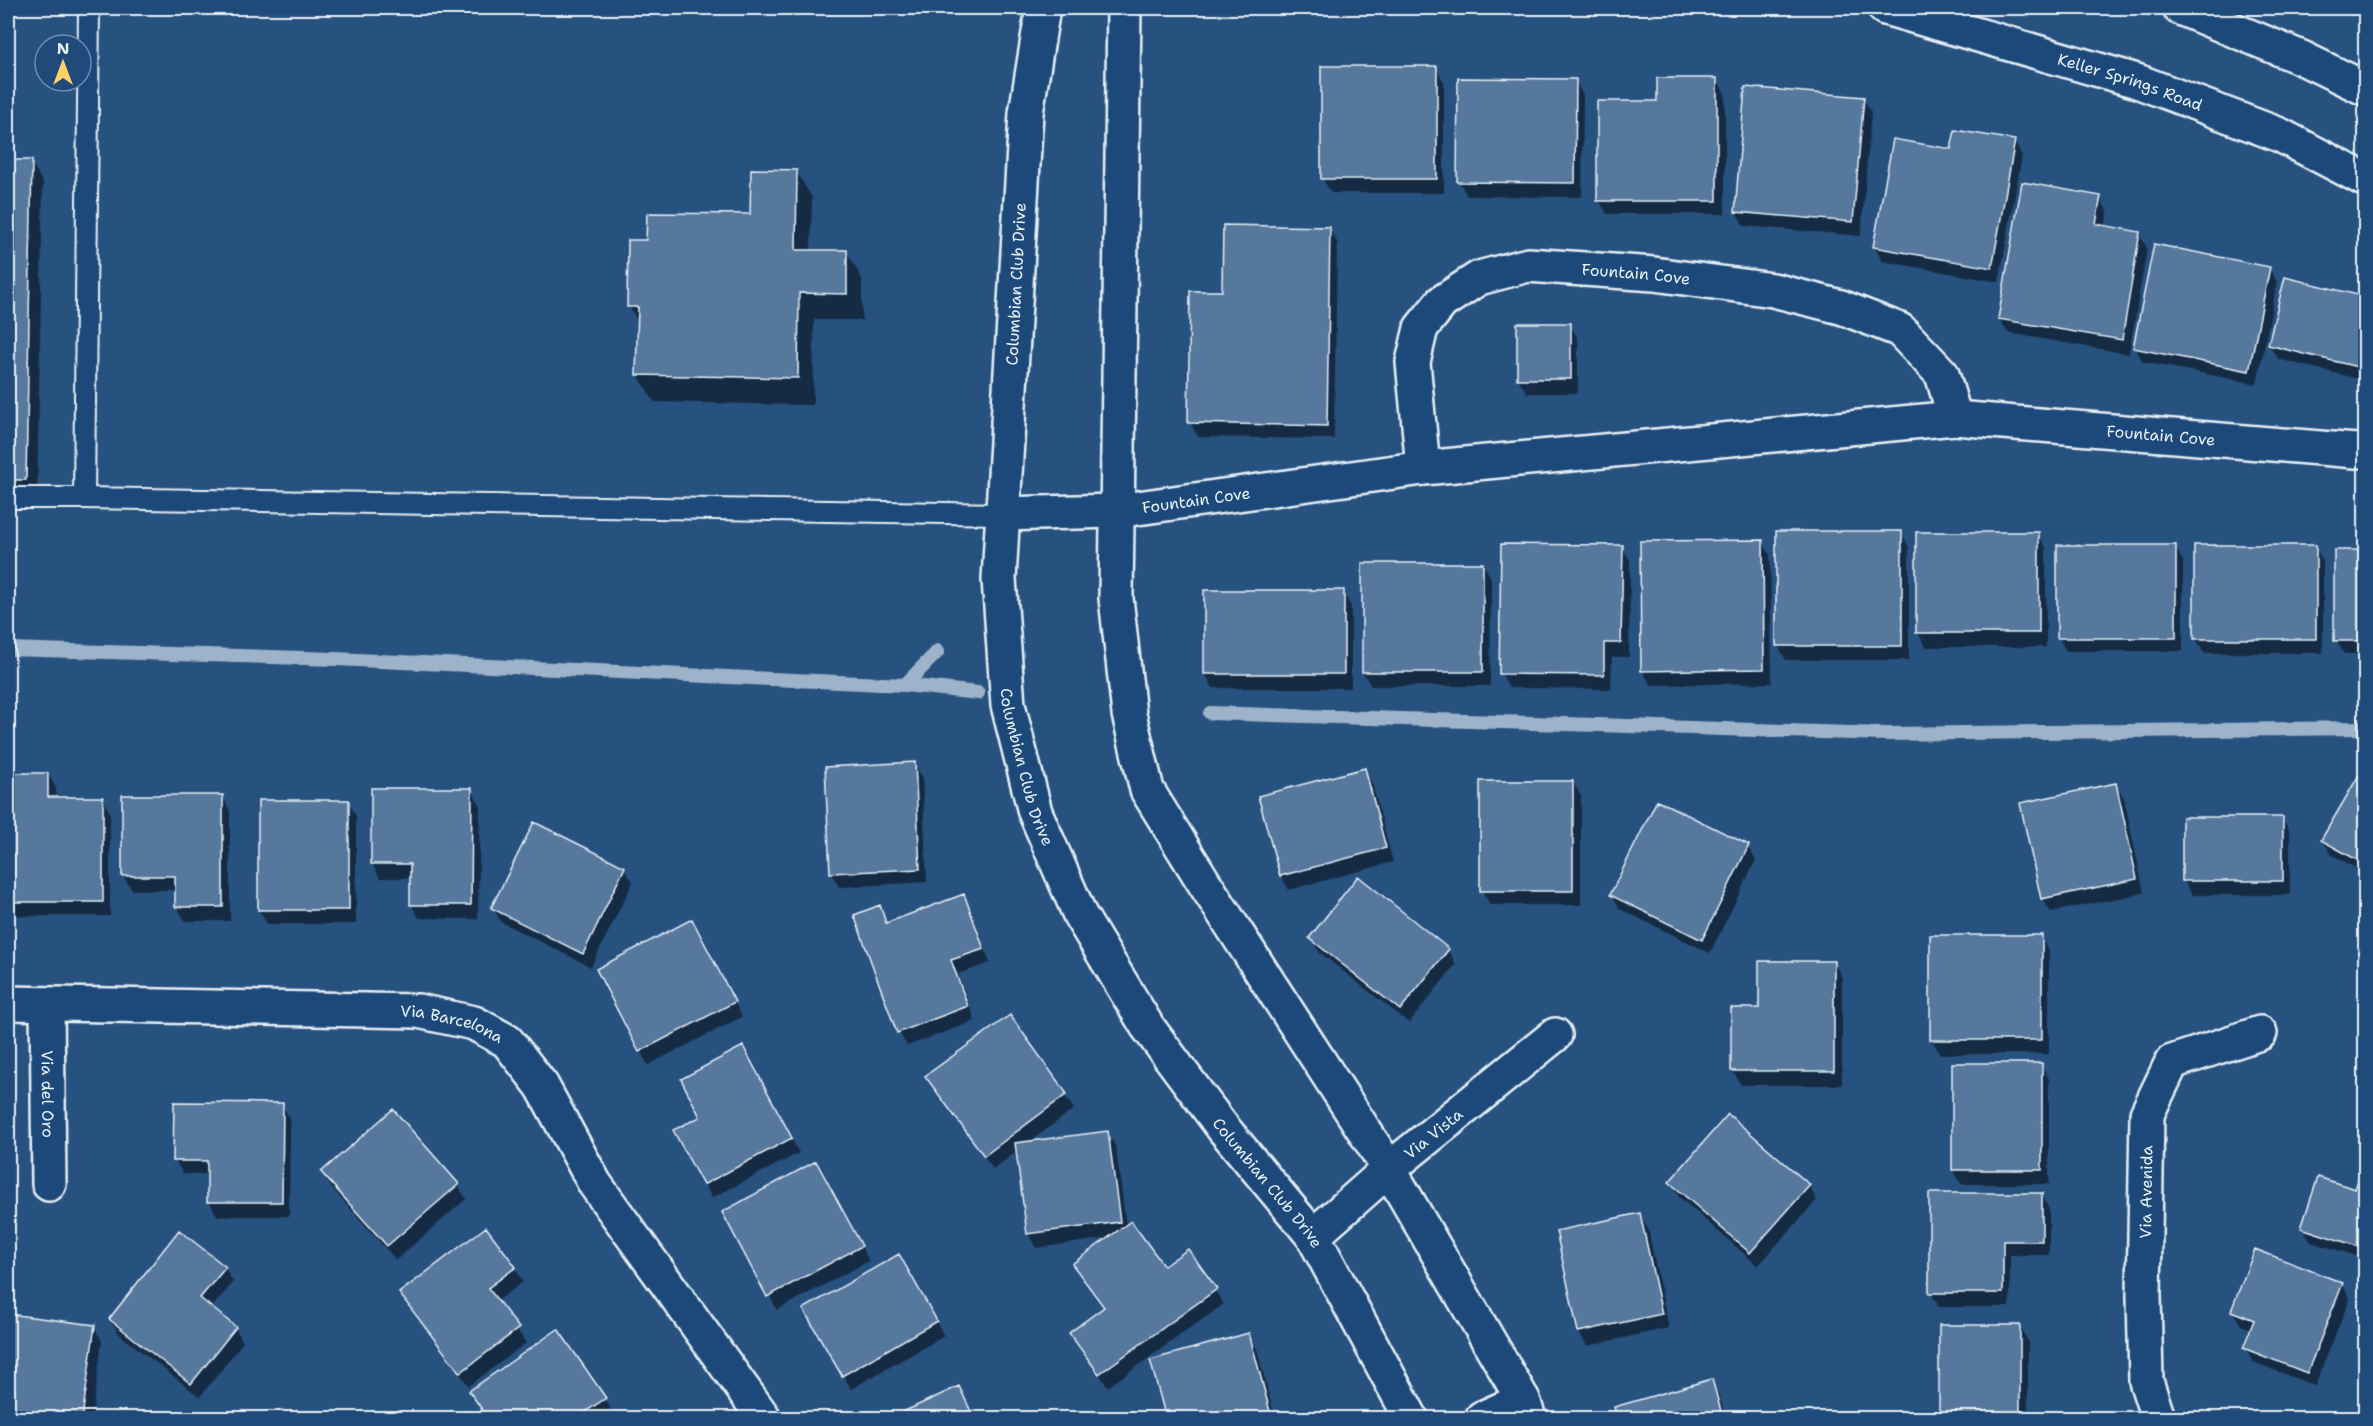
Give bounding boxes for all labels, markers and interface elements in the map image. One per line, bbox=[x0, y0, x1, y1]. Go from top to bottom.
north arrow bbox=[33, 33, 93, 93]
text: N bbox=[57, 38, 69, 59]
street label: Keller Springs Road bbox=[2055, 48, 2206, 115]
street label: Columbian Club Drive bbox=[1001, 202, 1031, 366]
street label: Fountain Cove bbox=[1581, 258, 1692, 289]
street label: Fountain Cove bbox=[2106, 420, 2216, 450]
street label: Fountain Cove bbox=[1141, 482, 1252, 518]
street label: Columbian Club Drive bbox=[996, 687, 1059, 849]
street label: Via Barcelona bbox=[400, 1000, 507, 1048]
street label: Via del Oro bbox=[37, 1050, 59, 1138]
street label: Via Vista bbox=[1399, 1103, 1467, 1163]
street label: Columbian Club Drive bbox=[1208, 1113, 1328, 1251]
street label: Via Avenida bbox=[2134, 1145, 2157, 1239]

